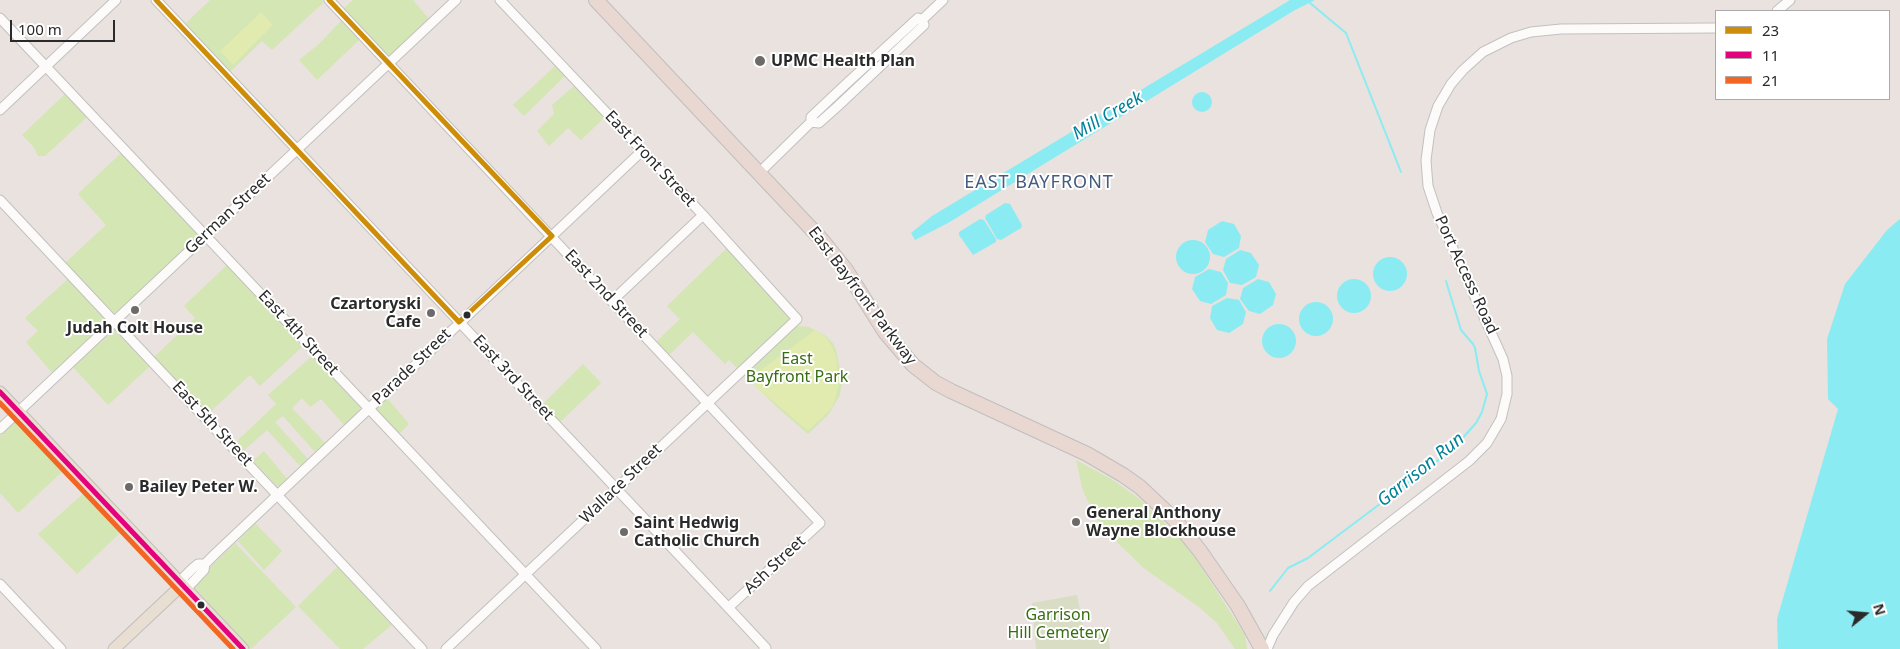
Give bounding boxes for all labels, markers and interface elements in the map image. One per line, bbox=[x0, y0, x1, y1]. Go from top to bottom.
scale bar bbox=[12, 10, 118, 42]
legend bbox=[1715, 10, 1890, 100]
text: 100 m bbox=[18, 19, 62, 39]
text: 23 bbox=[1762, 20, 1779, 40]
text: 11 bbox=[1762, 45, 1779, 65]
place label: UPMC Health Plan bbox=[771, 51, 915, 71]
marker: UPMC Health Plan bbox=[753, 54, 767, 68]
text: 21 bbox=[1762, 70, 1779, 90]
water label: Mill Creek bbox=[1069, 87, 1147, 145]
street label: East Front Street bbox=[601, 107, 699, 211]
street label: German Street bbox=[181, 169, 275, 259]
district label: EAST BAYFRONT bbox=[963, 172, 1115, 194]
street label: Port Access Road bbox=[1430, 213, 1502, 337]
street label: East Bayfront Parkway bbox=[804, 223, 920, 369]
street label: East 2nd Street bbox=[560, 246, 652, 342]
street label: East 4th Street bbox=[254, 287, 342, 379]
place label: Czartoryski Cafe bbox=[330, 294, 421, 332]
marker: Judah Colt House bbox=[129, 304, 141, 316]
marker: Czartoryski Cafe bbox=[425, 307, 437, 319]
unlabelled marker bbox=[462, 310, 472, 320]
place label: Judah Colt House bbox=[67, 318, 203, 338]
street label: Parade Street bbox=[369, 325, 455, 409]
street label: East 3rd Street bbox=[469, 331, 557, 425]
park label: East Bayfront Park bbox=[746, 349, 848, 387]
street label: East 5th Street bbox=[168, 378, 256, 470]
water label: Garrison Run bbox=[1373, 428, 1469, 512]
street label: Wallace Street bbox=[576, 440, 666, 528]
place label: Bailey Peter W. bbox=[139, 477, 258, 497]
marker: Bailey Peter W. bbox=[123, 481, 135, 493]
place label: General Anthony Wayne Blockhouse bbox=[1086, 503, 1236, 541]
place label: Saint Hedwig Catholic Church bbox=[634, 513, 760, 551]
marker: General Anthony Wayne Blockhouse bbox=[1070, 516, 1082, 528]
marker: Saint Hedwig Catholic Church bbox=[618, 526, 630, 538]
street label: Ash Street bbox=[740, 532, 810, 598]
north arrow bbox=[1840, 589, 1890, 639]
unlabelled marker bbox=[196, 600, 206, 610]
text: N bbox=[1869, 601, 1891, 618]
park label: Garrison Hill Cemetery bbox=[1007, 605, 1109, 643]

